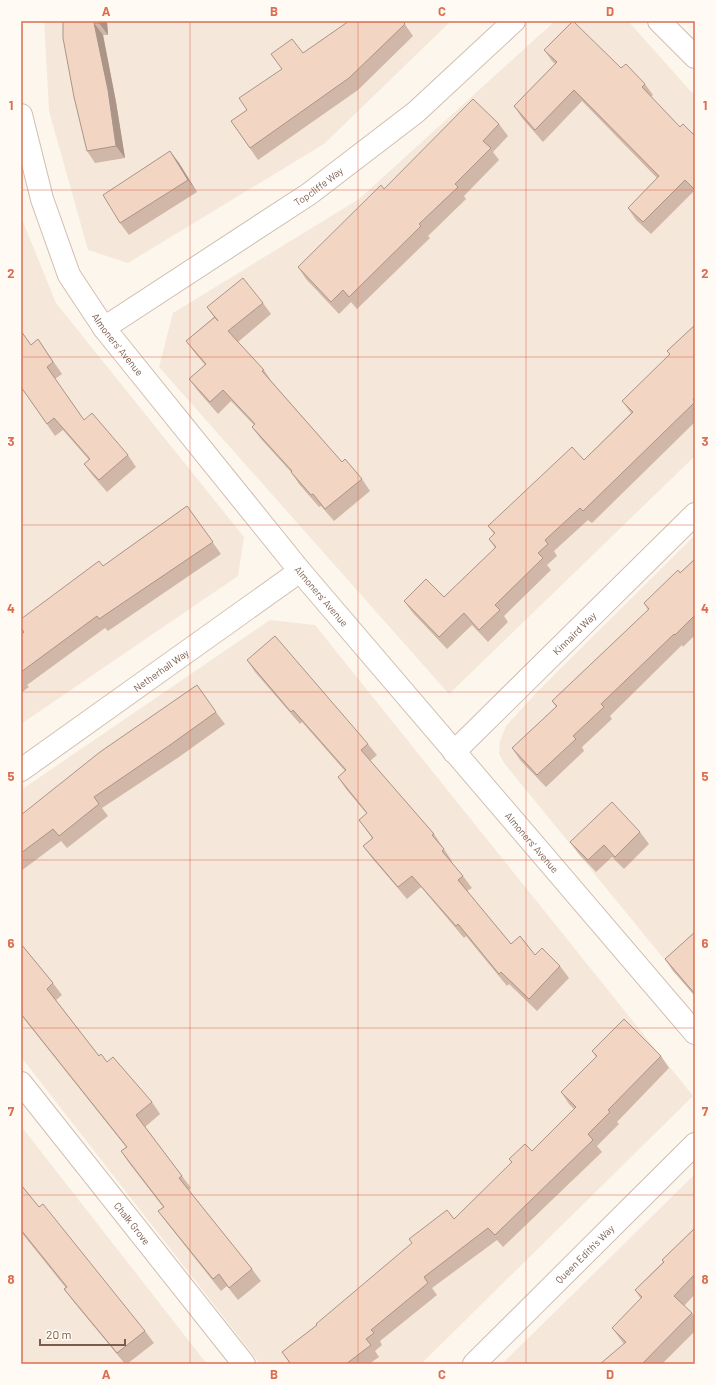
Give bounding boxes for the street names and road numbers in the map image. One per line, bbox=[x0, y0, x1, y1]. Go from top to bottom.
street label: Topcliffe Way bbox=[292, 164, 346, 208]
street label: Almoners' Avenue bbox=[90, 311, 146, 378]
street label: Almoners' Avenue bbox=[292, 563, 351, 629]
street label: Kinnaird Way bbox=[550, 609, 599, 657]
street label: Netherhall Way bbox=[131, 646, 191, 694]
street label: Almoners' Avenue bbox=[503, 810, 561, 875]
street label: Chalk Grove bbox=[112, 1200, 153, 1247]
street label: Queen Edith's Way bbox=[553, 1222, 617, 1286]

